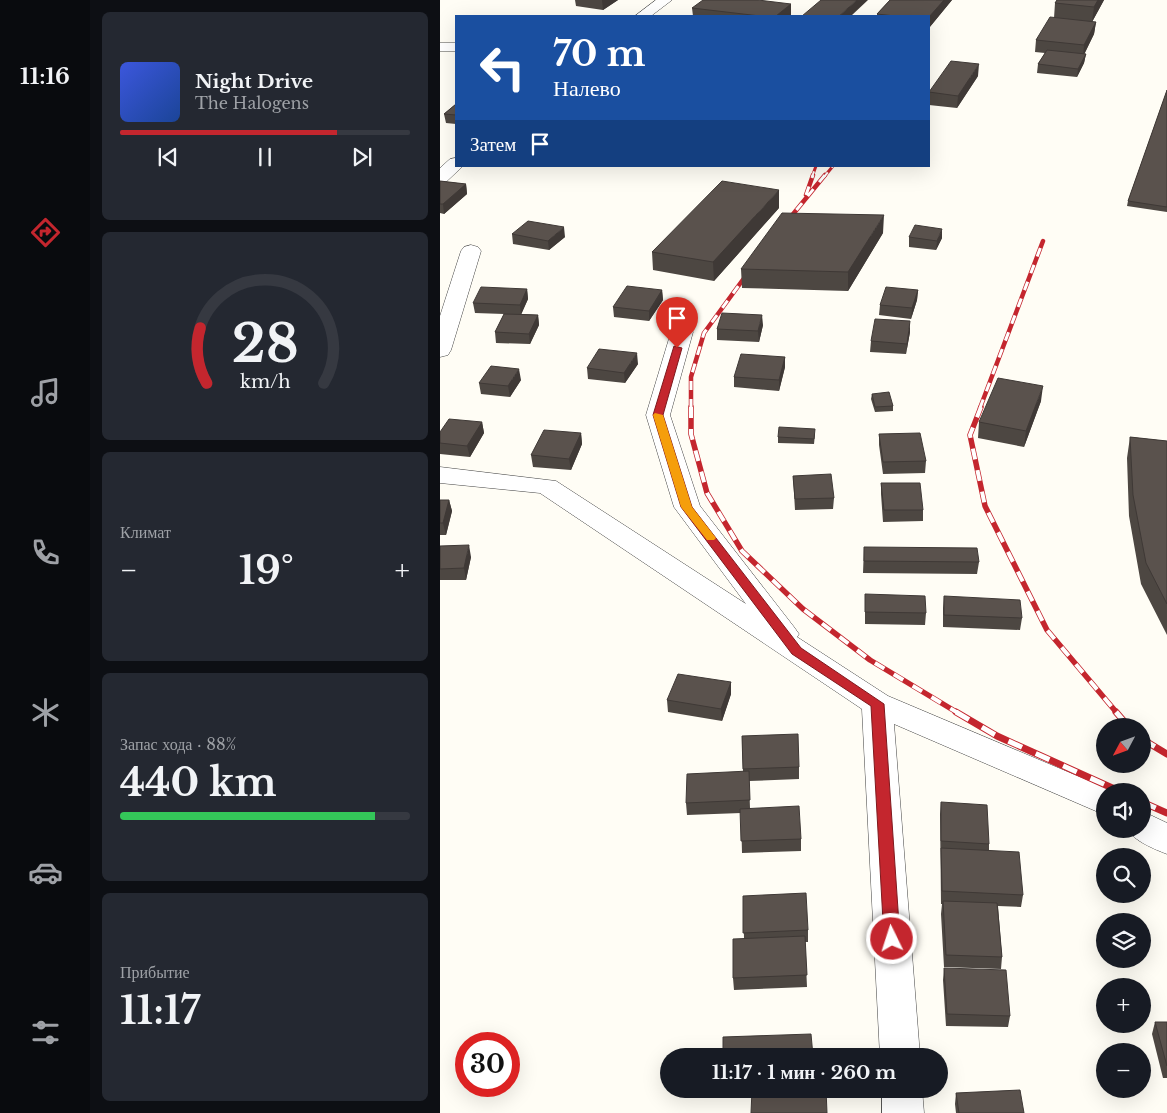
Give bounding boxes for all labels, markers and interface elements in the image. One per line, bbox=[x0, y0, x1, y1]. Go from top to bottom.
text: 70 m bbox=[553, 32, 646, 75]
icon: left bbox=[470, 35, 535, 100]
text: 11:16 bbox=[20, 63, 70, 90]
text: Night Drive bbox=[195, 70, 313, 93]
text: Налево bbox=[553, 75, 621, 102]
text: The Halogens bbox=[195, 93, 309, 113]
icon: arrive bbox=[526, 130, 554, 158]
text: Затем bbox=[470, 133, 516, 156]
icon: previous bbox=[154, 143, 182, 171]
icon: pause bbox=[251, 143, 279, 171]
icon: next bbox=[348, 143, 376, 171]
icon: directions bbox=[28, 215, 63, 250]
pin bbox=[656, 297, 698, 348]
icon: arrive bbox=[663, 304, 691, 332]
text: 28 bbox=[232, 312, 298, 376]
text: km/h bbox=[240, 371, 290, 393]
icon: music bbox=[28, 375, 63, 410]
text: Климат bbox=[120, 522, 171, 542]
icon: phone bbox=[28, 535, 63, 570]
text: 19° bbox=[239, 547, 294, 594]
text: − bbox=[120, 553, 138, 588]
text: + bbox=[395, 553, 410, 588]
icon: climate bbox=[28, 695, 63, 730]
north arrow bbox=[1096, 718, 1151, 772]
map controls bbox=[1096, 718, 1151, 1098]
text: Запас хода · 88% bbox=[120, 734, 236, 754]
text: 440 km bbox=[120, 759, 277, 806]
button: sound bbox=[1096, 783, 1151, 838]
button: search bbox=[1096, 848, 1151, 903]
icon: car bbox=[28, 855, 63, 890]
position arrow bbox=[865, 912, 917, 964]
button: layers bbox=[1096, 913, 1151, 968]
text: Прибытие bbox=[120, 962, 190, 982]
button: + bbox=[1096, 978, 1151, 1033]
text: 11:17 bbox=[120, 987, 200, 1034]
icon: filters bbox=[28, 1015, 63, 1050]
speed limit sign: 30 bbox=[455, 1032, 520, 1097]
button: − bbox=[1096, 1043, 1151, 1098]
text: 11:17 · 1 мин · 260 m bbox=[712, 1061, 896, 1084]

